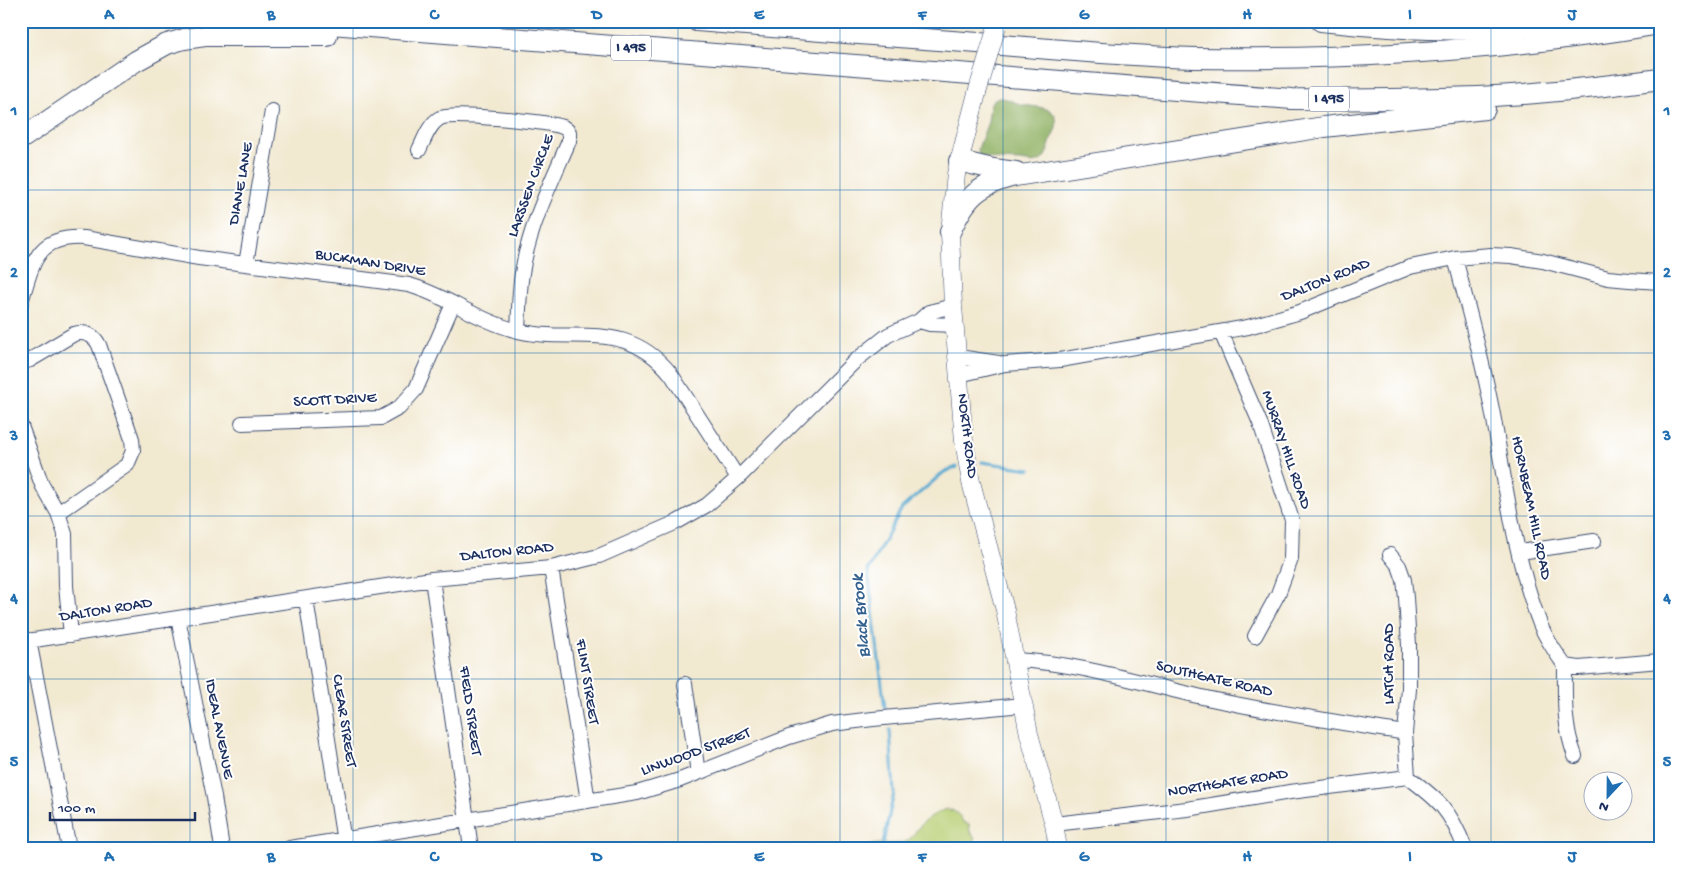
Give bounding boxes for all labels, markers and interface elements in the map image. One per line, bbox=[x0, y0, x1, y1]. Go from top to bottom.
text: A bbox=[103, 7, 115, 26]
text: B bbox=[266, 7, 276, 26]
text: C bbox=[429, 7, 440, 26]
text: D bbox=[590, 7, 603, 26]
text: E bbox=[754, 7, 765, 26]
text: F bbox=[917, 7, 928, 26]
text: G bbox=[1079, 7, 1090, 26]
text: H bbox=[1242, 7, 1252, 26]
text: I bbox=[1408, 7, 1412, 26]
text: J bbox=[1567, 7, 1578, 26]
road number: I 495 bbox=[611, 36, 651, 60]
road number: I 495 bbox=[1309, 86, 1349, 112]
text: 1 bbox=[10, 103, 17, 122]
text: 1 bbox=[1663, 103, 1670, 122]
street label: LARSSEN CIRCLE bbox=[505, 131, 560, 240]
street label: DIANE LANE bbox=[225, 140, 259, 228]
street label: BUCKMAN DRIVE bbox=[313, 246, 427, 282]
street label: DALTON ROAD bbox=[1278, 254, 1373, 308]
text: 2 bbox=[10, 265, 18, 284]
text: 2 bbox=[1663, 265, 1671, 284]
street label: MURRAY HILL ROAD bbox=[1256, 388, 1314, 512]
street label: SCOTT DRIVE bbox=[293, 389, 378, 413]
street label: NORTH ROAD bbox=[951, 392, 981, 480]
text: 3 bbox=[9, 428, 18, 447]
text: 3 bbox=[1662, 428, 1671, 447]
street label: HORNBEAM HILL ROAD bbox=[1505, 434, 1555, 582]
street label: DALTON ROAD bbox=[458, 539, 555, 567]
water label: Black Brook bbox=[848, 571, 876, 659]
text: 4 bbox=[9, 591, 18, 610]
text: 4 bbox=[1662, 591, 1671, 610]
street label: DALTON ROAD bbox=[57, 594, 154, 628]
street label: LATCH ROAD bbox=[1381, 623, 1400, 704]
street label: FLINT STREET bbox=[570, 637, 602, 727]
street label: SOUTHGATE ROAD bbox=[1154, 657, 1275, 703]
street label: FIELD STREET bbox=[453, 664, 485, 758]
street label: CLEAR STREET bbox=[326, 673, 360, 770]
street label: IDEAL AVENUE bbox=[199, 677, 237, 782]
street label: LINWOOD STREET bbox=[639, 724, 754, 782]
text: 5 bbox=[10, 754, 19, 773]
text: 5 bbox=[1663, 754, 1672, 773]
street label: NORTHGATE ROAD bbox=[1167, 765, 1290, 803]
north arrow bbox=[1584, 772, 1634, 822]
scale bar bbox=[50, 789, 195, 821]
text: N bbox=[1597, 796, 1611, 815]
text: 100 m bbox=[57, 800, 96, 818]
text: A bbox=[103, 849, 115, 868]
text: B bbox=[266, 849, 276, 868]
text: C bbox=[429, 849, 440, 868]
text: D bbox=[590, 849, 603, 868]
text: E bbox=[754, 849, 765, 868]
text: F bbox=[917, 849, 928, 868]
text: G bbox=[1079, 849, 1090, 868]
text: H bbox=[1242, 849, 1252, 868]
text: I bbox=[1408, 849, 1412, 868]
text: J bbox=[1567, 849, 1578, 868]

